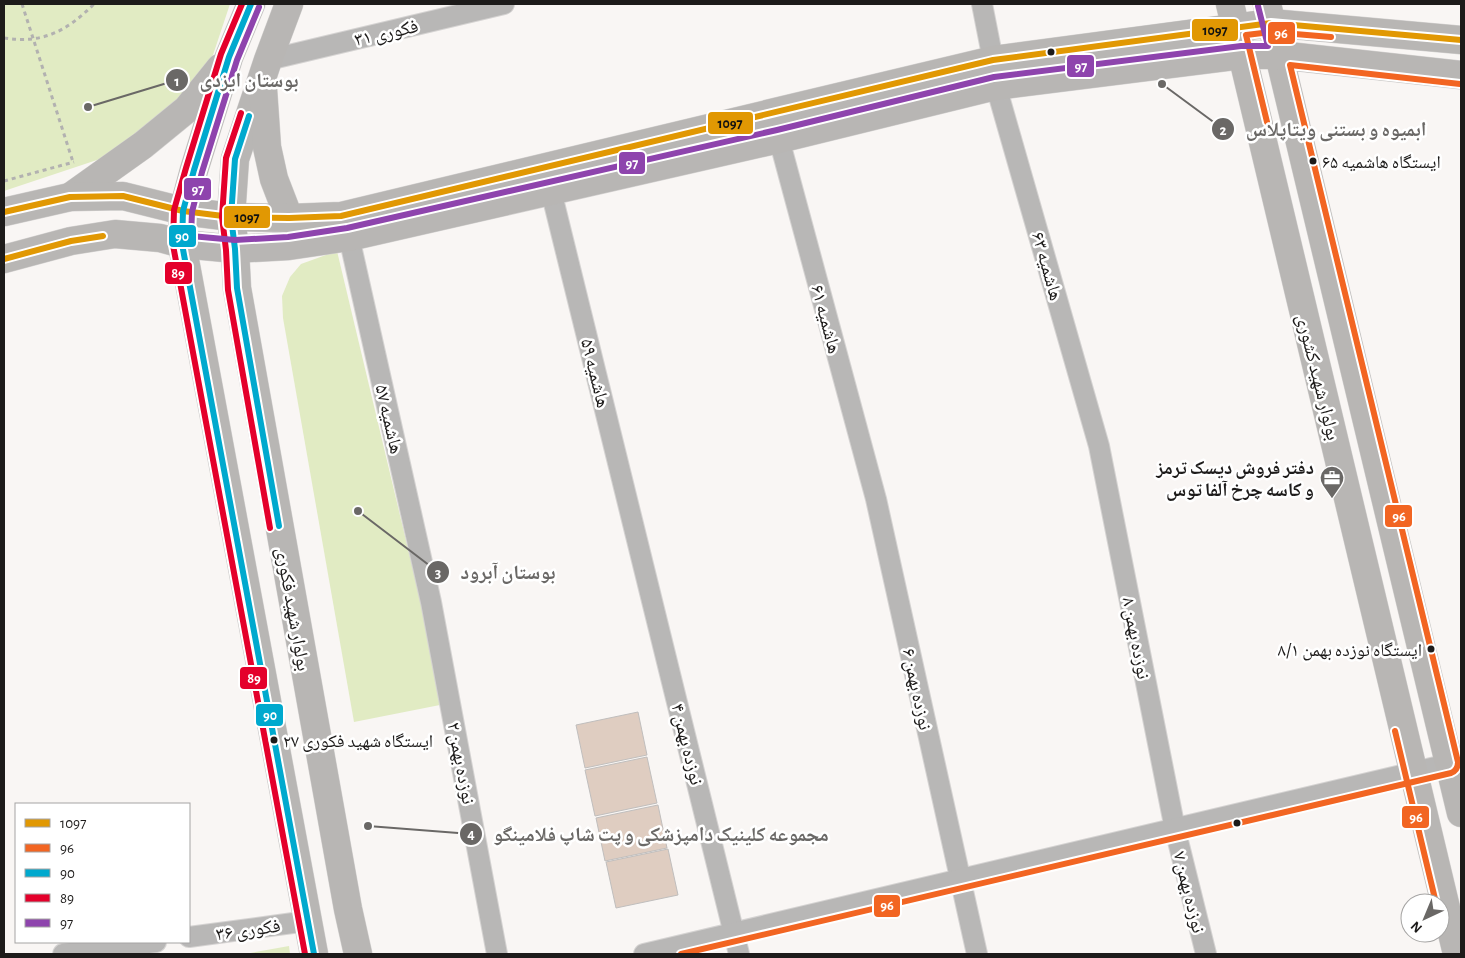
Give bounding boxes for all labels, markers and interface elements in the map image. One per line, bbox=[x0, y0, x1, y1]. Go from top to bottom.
street label: فکوری ۳۱ bbox=[353, 17, 420, 51]
line badge: 1097 bbox=[1191, 18, 1239, 42]
line badge: 96 bbox=[1267, 21, 1296, 45]
text: 1097 bbox=[1202, 24, 1228, 38]
text: 96 bbox=[1274, 27, 1288, 41]
unlabelled marker bbox=[1046, 47, 1056, 57]
line badge: 97 bbox=[1066, 54, 1095, 78]
text: 97 bbox=[1075, 60, 1087, 74]
callout: بوستان ایزدی bbox=[165, 63, 309, 98]
text: بوستان ایزدی bbox=[199, 71, 299, 92]
text: 1 bbox=[174, 74, 180, 89]
line badge: 1097 bbox=[707, 111, 754, 135]
callout: ابمیوه و بستنی ویتاپلاس bbox=[1210, 112, 1436, 147]
text: 1097 bbox=[717, 117, 743, 131]
text: ابمیوه و بستنی ویتاپلاس bbox=[1246, 120, 1426, 142]
text: 2 bbox=[1219, 123, 1227, 138]
line badge: 97 bbox=[618, 151, 646, 175]
place label: ایستگاه هاشمیه ۶۵ bbox=[1322, 154, 1441, 172]
marker: ایستگاه هاشمیه ۶۵ bbox=[1308, 156, 1318, 166]
text: 97 bbox=[626, 157, 638, 171]
line badge: 97 bbox=[183, 177, 212, 201]
text: 97 bbox=[192, 183, 204, 197]
line badge: 1097 bbox=[223, 205, 271, 229]
text: 1097 bbox=[234, 211, 260, 225]
line badge: 90 bbox=[168, 224, 197, 248]
text: 90 bbox=[175, 230, 189, 244]
street label: هاشمیه ۶۳ bbox=[1027, 230, 1065, 303]
line badge: 89 bbox=[164, 261, 193, 285]
text: 89 bbox=[171, 267, 185, 281]
street label: هاشمیه ۶۱ bbox=[807, 283, 844, 356]
street label: بولوار شهید کشوری bbox=[1292, 312, 1342, 443]
street label: هاشمیه ۵۹ bbox=[576, 337, 612, 410]
street label: هاشمیه ۵۷ bbox=[371, 383, 406, 456]
place label: دفتر فروش دیسک ترمز و کاسه چرخ آلفا توس bbox=[1155, 459, 1314, 501]
office icon: دفتر فروش دیسک ترمز و کاسه چرخ آلفا توس bbox=[1319, 465, 1345, 499]
line badge: 96 bbox=[1384, 504, 1413, 528]
text: 96 bbox=[1392, 510, 1406, 524]
street label: بولوار شهید فکوری bbox=[271, 546, 313, 673]
callout: بوستان آبرود bbox=[425, 555, 565, 590]
text: بوستان آبرود bbox=[460, 562, 556, 584]
text: 3 bbox=[435, 566, 441, 581]
street label: نوزده بهمن ۸ bbox=[1117, 596, 1153, 681]
place label: ایستگاه نوزده بهمن ۸/۱ bbox=[1278, 642, 1422, 661]
marker: ایستگاه نوزده بهمن ۸/۱ bbox=[1426, 644, 1436, 654]
street label: نوزده بهمن ۶ bbox=[898, 647, 934, 732]
line badge: 89 bbox=[239, 666, 268, 690]
text: 89 bbox=[247, 672, 261, 686]
street label: نوزده بهمن ۴ bbox=[666, 702, 706, 787]
line badge: 90 bbox=[255, 703, 284, 727]
text: 90 bbox=[263, 709, 277, 723]
street label: نوزده بهمن ۲ bbox=[442, 721, 478, 806]
place label: ایستگاه شهید فکوری ۲۷ bbox=[283, 733, 433, 752]
marker: ایستگاه شهید فکوری ۲۷ bbox=[269, 735, 279, 745]
legend bbox=[15, 803, 190, 943]
line badge: 96 bbox=[1401, 805, 1430, 829]
text: 96 bbox=[1409, 811, 1423, 825]
text: 1097 bbox=[60, 816, 86, 831]
callout: مجموعه کلینیک دامپزشکی و پت شاپ فلامینگو bbox=[459, 816, 839, 851]
unlabelled marker bbox=[1232, 818, 1242, 828]
text: مجموعه کلینیک دامپزشکی و پت شاپ فلامینگو bbox=[493, 825, 829, 847]
text: 4 bbox=[467, 827, 475, 842]
text: 96 bbox=[60, 841, 74, 856]
street label: نوزده بهمن ۷ bbox=[1168, 850, 1208, 935]
text: 90 bbox=[60, 866, 75, 881]
text: 89 bbox=[60, 891, 74, 906]
north arrow bbox=[1400, 893, 1450, 943]
line badge: 96 bbox=[873, 894, 901, 918]
text: 96 bbox=[880, 899, 894, 913]
text: 97 bbox=[60, 916, 73, 931]
street label: فکوری ۳۶ bbox=[215, 917, 282, 945]
text: N bbox=[1408, 918, 1425, 935]

